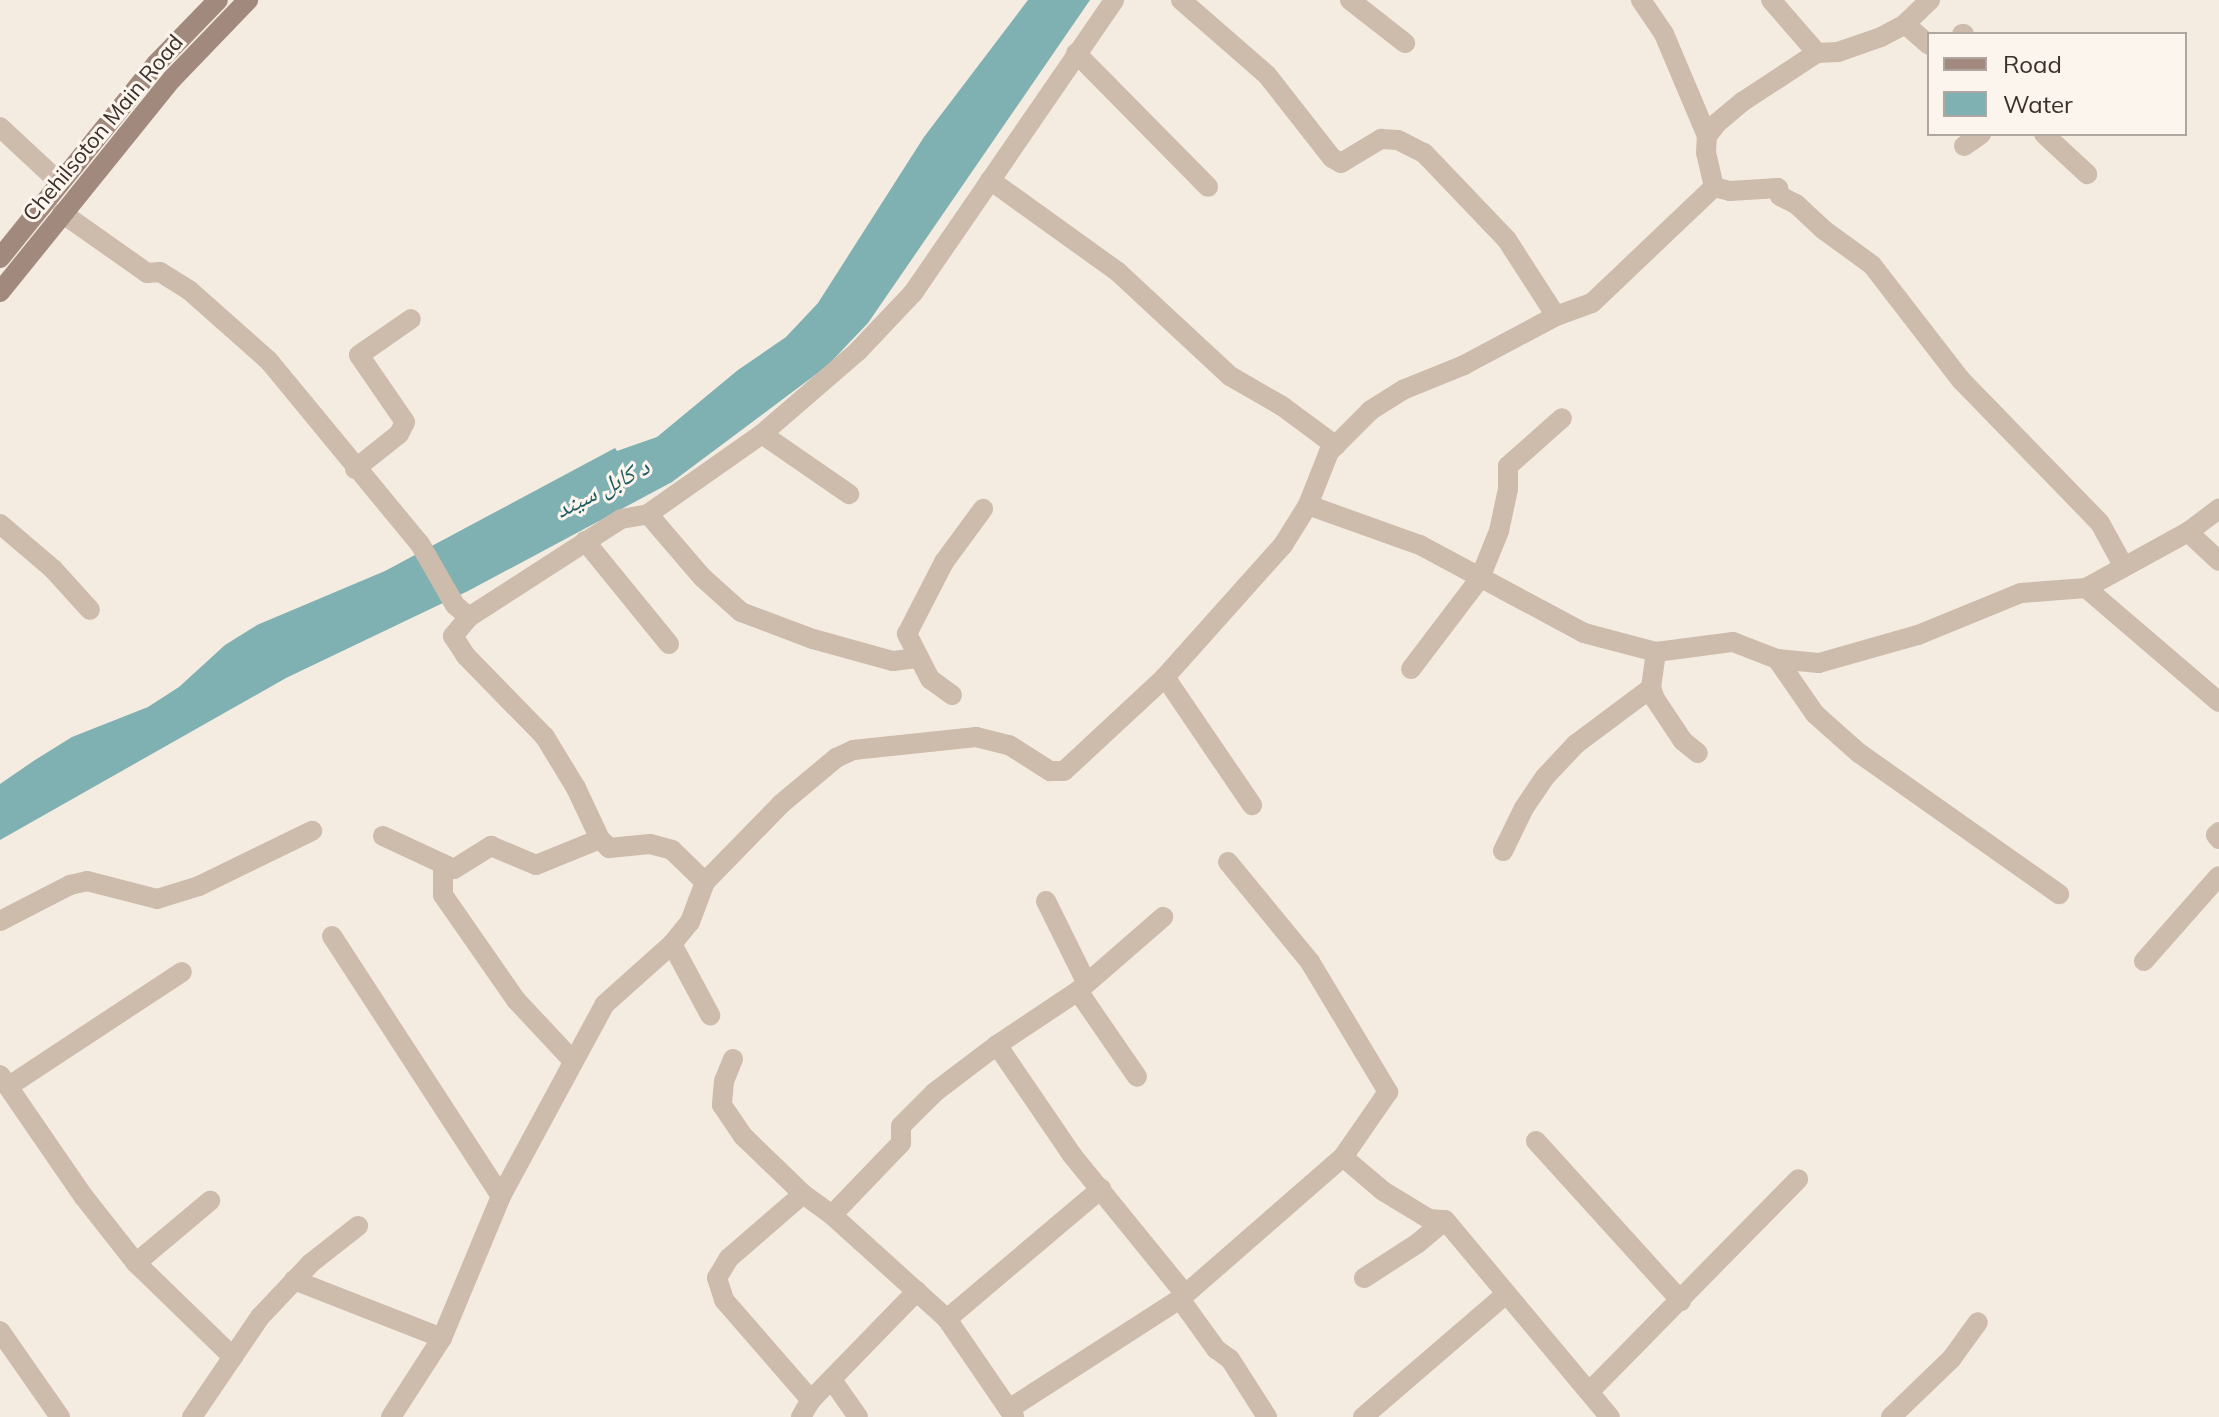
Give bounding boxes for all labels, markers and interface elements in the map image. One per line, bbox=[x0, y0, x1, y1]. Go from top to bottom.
street label: Chehilsoton Main Road bbox=[17, 29, 189, 227]
legend bbox=[1927, 32, 2187, 136]
text: Road bbox=[2003, 49, 2062, 79]
text: Water bbox=[2003, 89, 2073, 119]
water label: د کابل سيند bbox=[550, 452, 654, 524]

